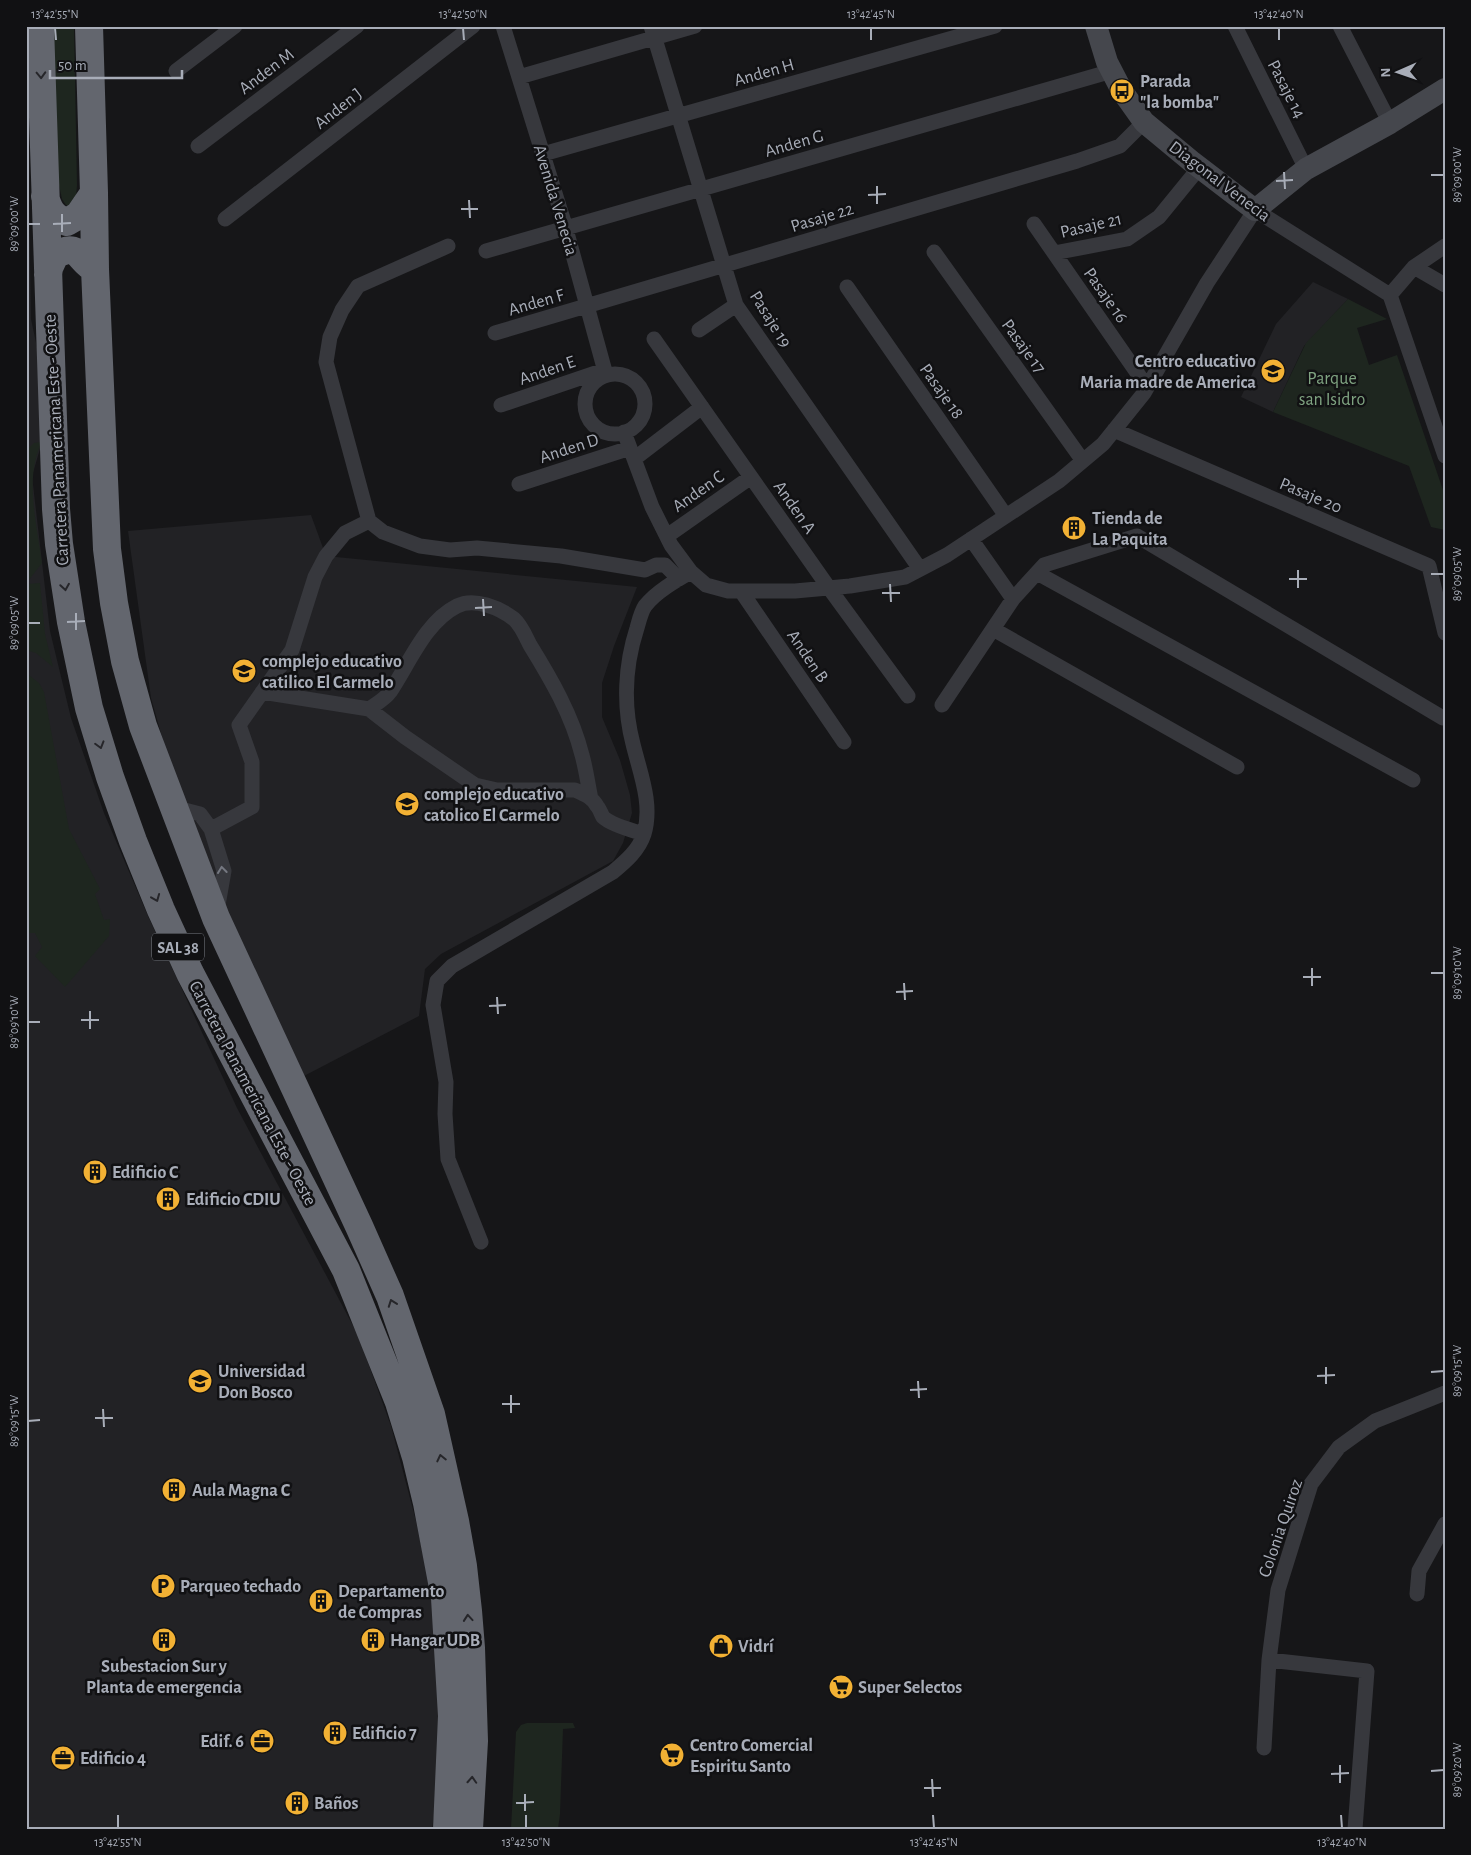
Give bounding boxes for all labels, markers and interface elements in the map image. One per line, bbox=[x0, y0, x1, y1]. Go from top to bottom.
text: 13°42'55"N bbox=[31, 8, 79, 20]
text: 13°42'50"N bbox=[439, 8, 487, 20]
text: 13°42'45"N bbox=[847, 8, 895, 20]
text: 13°42'40"N bbox=[1254, 8, 1304, 20]
street label: Anden M bbox=[236, 45, 297, 98]
scale bar bbox=[50, 48, 182, 80]
north arrow bbox=[1374, 48, 1424, 98]
street label: Anden H bbox=[732, 56, 796, 90]
street label: Pasaje 14 bbox=[1264, 57, 1309, 122]
text: 50 m bbox=[58, 58, 87, 73]
text: N bbox=[1379, 67, 1393, 78]
one-way arrow bbox=[36, 71, 47, 79]
place label: Parada "la bomba" bbox=[1140, 73, 1219, 112]
bus stop icon: Parada "la bomba" bbox=[1109, 78, 1135, 104]
street label: Anden J bbox=[311, 85, 366, 133]
street label: Anden G bbox=[763, 127, 826, 161]
street label: Diagonal Venecia bbox=[1165, 138, 1273, 226]
street label: Avenida Venecia bbox=[530, 143, 580, 258]
text: 89°09'00"W bbox=[1451, 147, 1463, 203]
text: 89°09'00"W bbox=[8, 196, 20, 252]
street label: Pasaje 22 bbox=[789, 200, 856, 236]
street label: Pasaje 21 bbox=[1059, 210, 1124, 242]
street label: Pasaje 16 bbox=[1080, 265, 1131, 326]
street label: Anden F bbox=[506, 286, 566, 319]
street label: Pasaje 19 bbox=[746, 288, 794, 351]
street label: Carretera Panamericana Este - Oeste bbox=[41, 314, 73, 566]
street label: Pasaje 17 bbox=[998, 316, 1049, 377]
street label: Anden E bbox=[517, 353, 578, 389]
place label: Centro educativo Maria madre de America bbox=[1080, 353, 1256, 392]
school or university icon: Centro educativo Maria madre de America bbox=[1260, 358, 1286, 384]
street label: Pasaje 18 bbox=[916, 361, 967, 423]
park label: Parque san Isidro bbox=[1299, 370, 1365, 409]
street label: Anden D bbox=[538, 431, 601, 467]
street label: Anden C bbox=[669, 468, 728, 516]
street label: Pasaje 20 bbox=[1277, 475, 1344, 517]
street label: Anden A bbox=[770, 478, 819, 538]
place label: Tienda de La Paquita bbox=[1092, 510, 1168, 549]
building icon: Tienda de La Paquita bbox=[1061, 515, 1087, 541]
text: 89°09'05"W bbox=[1451, 547, 1463, 601]
one-way arrow bbox=[60, 582, 70, 591]
text: 89°09'05"W bbox=[8, 596, 20, 650]
street label: Anden B bbox=[783, 627, 831, 686]
place label: complejo educativo catilico El Carmelo bbox=[262, 653, 402, 692]
school or university icon: complejo educativo catilico El Carmelo bbox=[231, 658, 257, 684]
one-way arrow bbox=[95, 741, 105, 749]
place label: complejo educativo catolico El Carmelo bbox=[424, 786, 564, 825]
school or university icon: complejo educativo catolico El Carmelo bbox=[394, 791, 420, 817]
one-way arrow bbox=[217, 865, 228, 873]
one-way arrow bbox=[149, 893, 160, 902]
road number: SAL 38 bbox=[152, 934, 204, 960]
text: 89°09'10"W bbox=[1451, 946, 1463, 1000]
street label: Carretera Panamericana Este - Oeste bbox=[185, 978, 319, 1209]
text: 89°09'10"W bbox=[8, 995, 20, 1049]
building icon: Edificio C bbox=[82, 1159, 108, 1185]
place label: Edificio C bbox=[112, 1164, 179, 1182]
building icon: Edificio CDIU bbox=[155, 1186, 181, 1212]
place label: Edificio CDIU bbox=[186, 1191, 281, 1209]
one-way arrow bbox=[388, 1299, 398, 1308]
text: 89°09'15"W bbox=[1451, 1345, 1463, 1397]
place label: Universidad Don Bosco bbox=[218, 1363, 306, 1402]
school or university icon: Universidad Don Bosco bbox=[187, 1368, 213, 1394]
text: 89°09'15"W bbox=[8, 1395, 20, 1447]
one-way arrow bbox=[436, 1453, 447, 1462]
building icon: Aula Magna C bbox=[161, 1477, 187, 1503]
street label: Colonia Quiroz bbox=[1256, 1477, 1306, 1580]
place label: Aula Magna C bbox=[192, 1482, 291, 1500]
parking icon: Parqueo techado bbox=[150, 1573, 176, 1599]
place label: Parqueo techado bbox=[180, 1578, 301, 1596]
place label: Departamento de Compras bbox=[338, 1583, 445, 1622]
building icon: Departamento de Compras bbox=[308, 1588, 334, 1614]
one-way arrow bbox=[463, 1614, 474, 1622]
building icon: Subestacion Sur y Planta de emergencia bbox=[151, 1627, 177, 1653]
building icon: Hangar UDB bbox=[360, 1627, 386, 1653]
place label: Hangar UDB bbox=[390, 1632, 480, 1650]
shop icon: Vidrí bbox=[708, 1633, 734, 1659]
place label: Vidrí bbox=[738, 1638, 774, 1656]
place label: Subestacion Sur y Planta de emergencia bbox=[86, 1658, 242, 1697]
supermarket icon: Super Selectos bbox=[828, 1674, 854, 1700]
place label: Super Selectos bbox=[858, 1679, 962, 1697]
building icon: Edificio 7 bbox=[322, 1720, 348, 1746]
place label: Edificio 7 bbox=[352, 1725, 417, 1743]
office icon: Edif. 6 bbox=[249, 1728, 275, 1754]
place label: Edif. 6 bbox=[200, 1733, 244, 1751]
place label: Centro Comercial Espiritu Santo bbox=[690, 1737, 813, 1776]
supermarket icon: Centro Comercial Espiritu Santo bbox=[659, 1742, 685, 1768]
text: 89°09'20"W bbox=[1451, 1742, 1463, 1797]
office icon: Edificio 4 bbox=[50, 1745, 76, 1771]
place label: Edificio 4 bbox=[80, 1750, 146, 1768]
one-way arrow bbox=[467, 1776, 478, 1784]
building icon: Baños bbox=[284, 1790, 310, 1816]
place label: Baños bbox=[314, 1795, 358, 1813]
text: 13°42'55"N bbox=[94, 1836, 142, 1848]
text: 13°42'50"N bbox=[502, 1836, 550, 1848]
text: 13°42'45"N bbox=[910, 1836, 958, 1848]
text: 13°42'40"N bbox=[1317, 1836, 1367, 1848]

